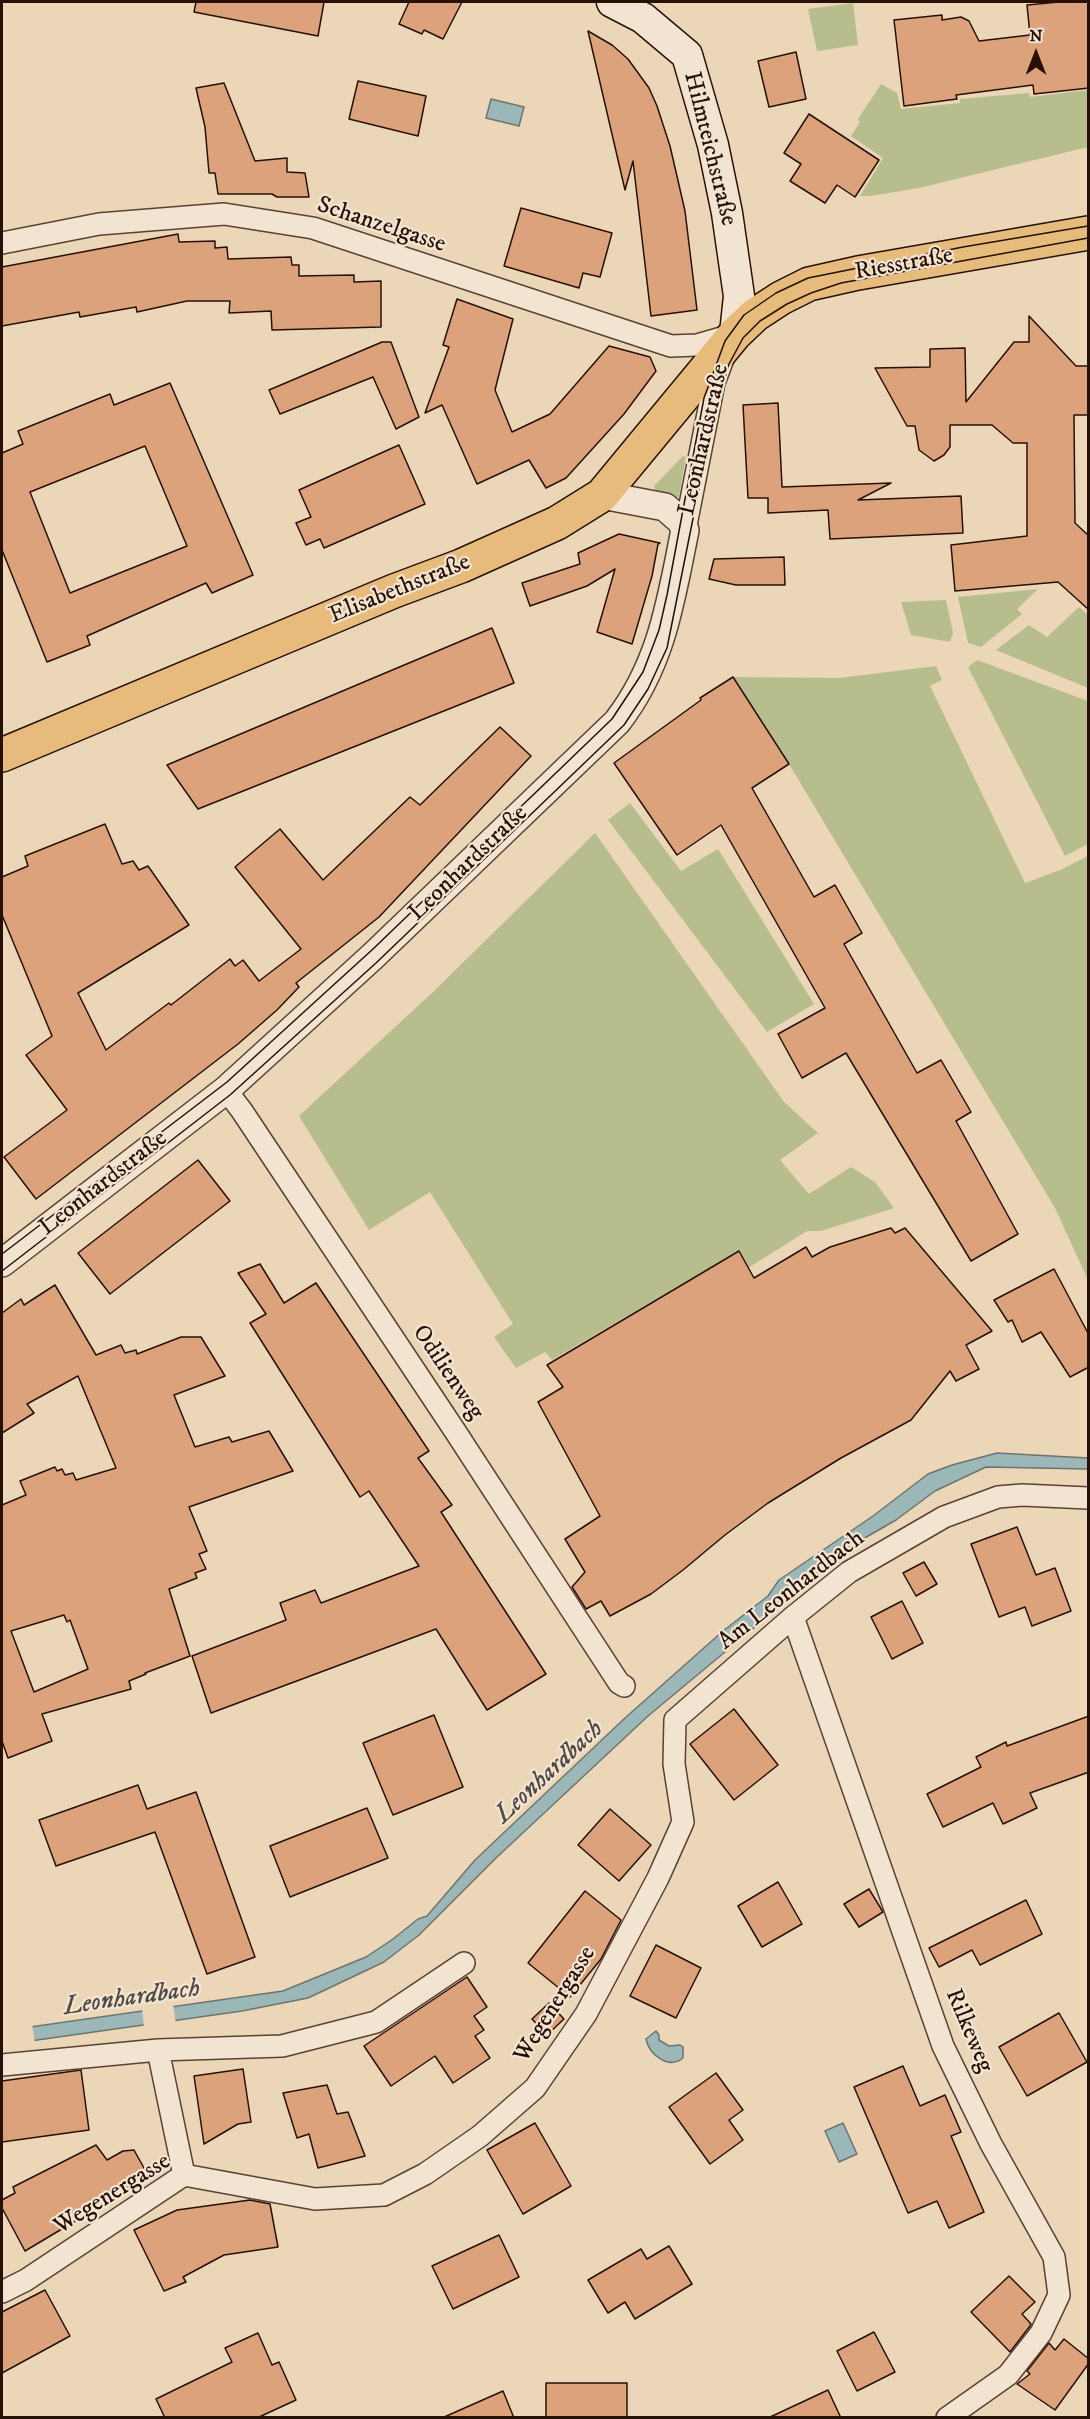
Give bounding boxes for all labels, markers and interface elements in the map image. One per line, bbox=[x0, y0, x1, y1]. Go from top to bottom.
north arrow bbox=[1006, 24, 1066, 84]
text: N bbox=[1029, 26, 1043, 46]
street label: Hilmteichstraße bbox=[676, 69, 742, 229]
street label: Schanzelgasse bbox=[313, 192, 449, 260]
street label: Riesstraße bbox=[853, 242, 955, 288]
street label: Leonhardstraße bbox=[674, 362, 736, 518]
street label: Elisabethstraße bbox=[325, 549, 475, 631]
street label: Leonhardstraße bbox=[403, 800, 535, 928]
street label: Leonhardstraße bbox=[34, 1125, 174, 1243]
street label: Odilienweg bbox=[405, 1320, 489, 1426]
street label: Am Leonhardbach bbox=[713, 1525, 871, 1657]
water label: Leonhardbach bbox=[489, 1715, 611, 1831]
street label: Wegenergasse bbox=[509, 1942, 603, 2068]
water label: Leonhardbach bbox=[62, 1974, 202, 2024]
street label: Rilkeweg bbox=[938, 1985, 998, 2077]
street label: Wegenergasse bbox=[50, 2148, 176, 2242]

